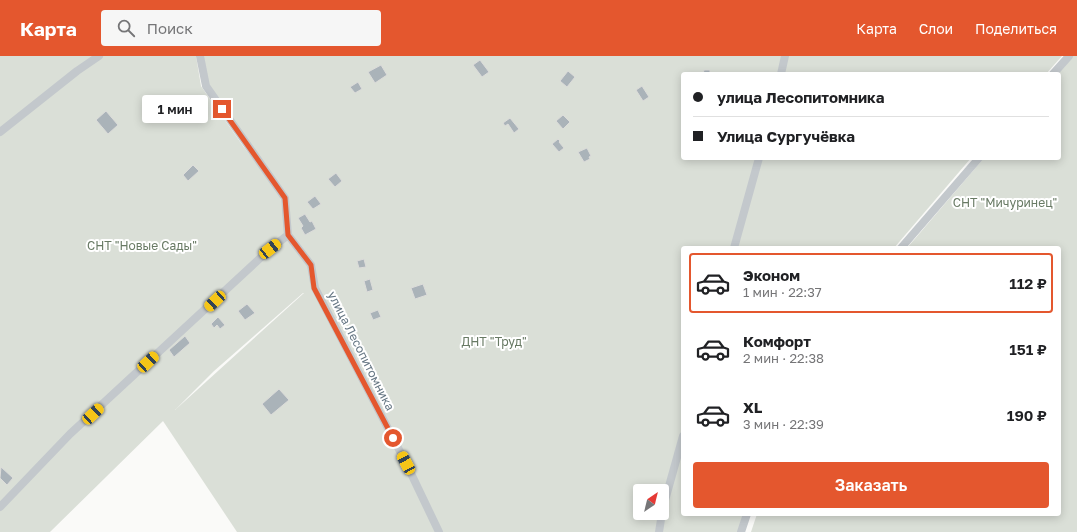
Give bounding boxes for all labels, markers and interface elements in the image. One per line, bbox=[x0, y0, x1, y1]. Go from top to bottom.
search box bbox=[101, 10, 381, 46]
text: Карта bbox=[20, 17, 77, 40]
icon: search bbox=[115, 17, 137, 39]
text: Поиск bbox=[147, 19, 193, 37]
text: Карта bbox=[856, 20, 897, 37]
text: Слои bbox=[919, 20, 953, 37]
text: Поделиться bbox=[975, 20, 1057, 37]
text: улица Лесопитомника bbox=[717, 88, 884, 106]
callout: 1 мин bbox=[142, 95, 208, 123]
route end bbox=[213, 100, 231, 118]
text: 1 мин bbox=[157, 101, 193, 117]
text: Улица Сургучёвка bbox=[717, 127, 855, 145]
park label: СНТ "Мичуринец" bbox=[953, 195, 1057, 210]
car bbox=[257, 237, 283, 261]
park label: СНТ "Новые Сады" bbox=[87, 238, 197, 253]
icon: car bbox=[695, 265, 731, 301]
text: Эконом bbox=[743, 266, 800, 284]
text: 112 ₽ bbox=[1009, 274, 1047, 292]
text: 1 мин · 22:37 bbox=[743, 284, 822, 300]
car bbox=[202, 288, 228, 314]
street label: улица Лесопитомника bbox=[325, 289, 398, 413]
icon: car bbox=[695, 331, 731, 367]
text: Комфорт bbox=[743, 332, 811, 350]
park label: ДНТ "Труд" bbox=[461, 334, 527, 349]
text: 151 ₽ bbox=[1009, 340, 1047, 358]
car bbox=[135, 349, 161, 375]
text: 2 мин · 22:38 bbox=[743, 350, 824, 366]
icon: car bbox=[695, 397, 731, 433]
text: XL bbox=[743, 398, 762, 416]
car bbox=[80, 401, 106, 427]
text: 190 ₽ bbox=[1007, 406, 1047, 424]
text: 3 мин · 22:39 bbox=[743, 416, 824, 432]
route start bbox=[384, 429, 402, 447]
car bbox=[395, 450, 417, 476]
button: Заказать bbox=[693, 462, 1049, 508]
north arrow bbox=[633, 484, 669, 520]
map controls bbox=[633, 484, 669, 520]

